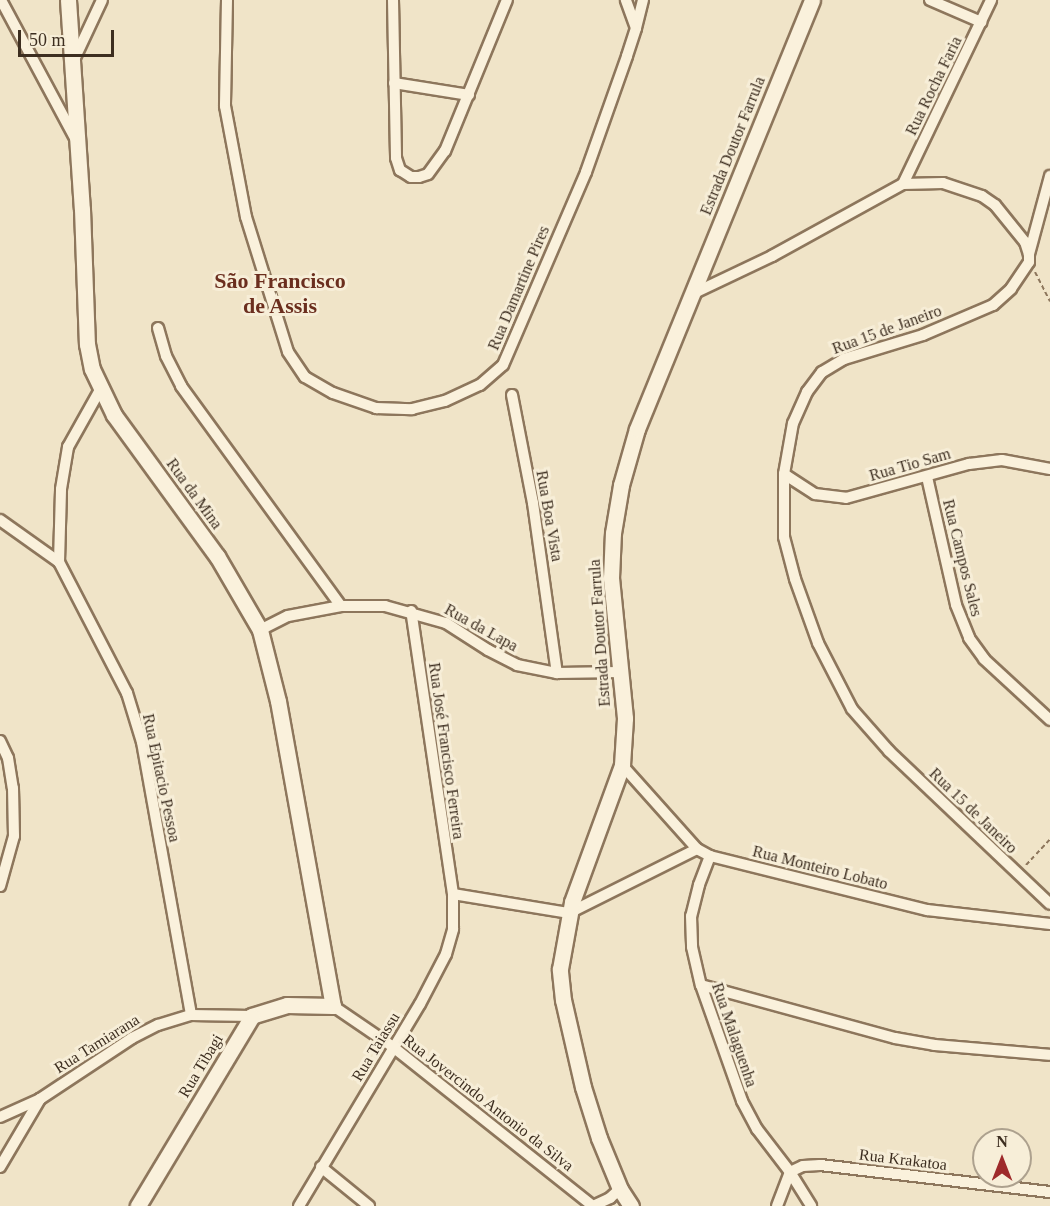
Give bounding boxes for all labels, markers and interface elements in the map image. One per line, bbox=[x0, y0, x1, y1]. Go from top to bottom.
scale bar bbox=[21, 18, 117, 56]
text: 50 m bbox=[29, 30, 66, 50]
street label: Rua Rocha Faria bbox=[902, 33, 966, 139]
street label: Estrada Doutor Farrula bbox=[696, 74, 770, 218]
street label: Rua Damartine Pires bbox=[484, 223, 554, 353]
district label: São Francisco de Assis bbox=[214, 267, 346, 318]
street label: Rua 15 de Janeiro bbox=[830, 301, 944, 359]
street label: Rua Tio Sam bbox=[867, 444, 953, 486]
street label: Rua da Mina bbox=[162, 455, 226, 533]
street label: Rua Boa Vista bbox=[532, 469, 566, 563]
street label: Rua Campos Sales bbox=[938, 497, 986, 619]
street label: Estrada Doutor Farrula bbox=[585, 559, 615, 707]
street label: Rua da Lapa bbox=[441, 600, 521, 656]
street label: Rua José Francisco Ferreira bbox=[424, 661, 468, 841]
street label: Rua Epitacio Pessoa bbox=[138, 712, 184, 844]
street label: Rua 15 de Janeiro bbox=[925, 764, 1021, 858]
street label: Rua Monteiro Lobato bbox=[750, 842, 890, 894]
street label: Rua Malaguenha bbox=[707, 980, 761, 1090]
street label: Rua Taiassu bbox=[348, 1009, 404, 1085]
street label: Rua Tamiarana bbox=[51, 1010, 143, 1078]
street label: Rua Jovercindo Antonio da Silva bbox=[398, 1030, 578, 1176]
street label: Rua Tibagi bbox=[174, 1031, 228, 1101]
north arrow bbox=[972, 1128, 1032, 1188]
text: N bbox=[996, 1133, 1008, 1150]
street label: Rua Krakatoa bbox=[858, 1145, 948, 1175]

